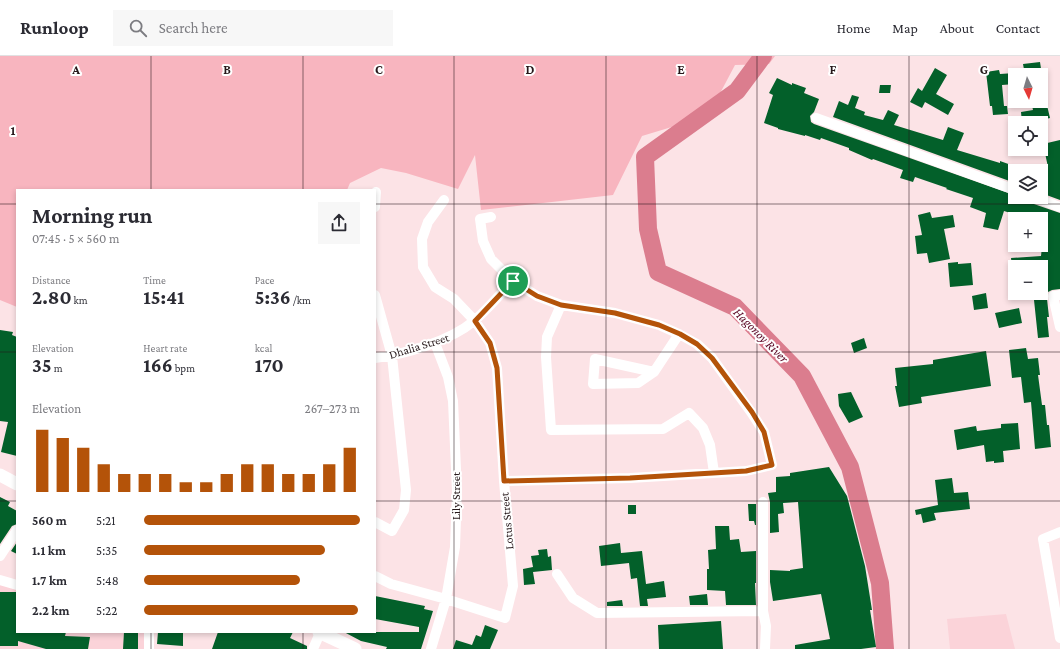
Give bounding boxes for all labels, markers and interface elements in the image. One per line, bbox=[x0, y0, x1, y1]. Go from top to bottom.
search box bbox=[113, 10, 393, 46]
text: Runloop bbox=[20, 17, 89, 38]
icon: search bbox=[127, 17, 149, 39]
text: Search here bbox=[159, 20, 228, 36]
text: Home bbox=[837, 20, 870, 36]
text: Map bbox=[892, 20, 918, 36]
text: About bbox=[940, 20, 974, 36]
text: Contact bbox=[996, 20, 1040, 36]
text: A bbox=[71, 62, 80, 77]
text: B bbox=[223, 62, 231, 77]
text: C bbox=[375, 62, 383, 77]
text: D bbox=[526, 62, 535, 77]
text: E bbox=[677, 62, 685, 77]
text: F bbox=[830, 62, 837, 77]
text: G bbox=[980, 62, 988, 77]
north arrow bbox=[1008, 68, 1048, 108]
map controls bbox=[1008, 68, 1048, 300]
button: locate bbox=[1008, 116, 1048, 156]
text: 1 bbox=[11, 123, 16, 138]
button: layers bbox=[1008, 164, 1048, 204]
button: share bbox=[318, 202, 360, 244]
text: Morning run bbox=[32, 203, 152, 228]
button: + bbox=[1008, 212, 1048, 252]
text: 07:45 · 5 × 560 m bbox=[32, 231, 119, 246]
button: − bbox=[1008, 260, 1048, 300]
pin bbox=[496, 264, 530, 298]
icon: arrive bbox=[502, 270, 524, 292]
text: Distance bbox=[32, 274, 70, 286]
text: Time bbox=[143, 274, 166, 286]
text: Pace bbox=[255, 274, 274, 286]
text: 2.80 bbox=[32, 286, 72, 308]
text: 15:41 bbox=[143, 286, 184, 308]
text: 5:36 bbox=[255, 286, 291, 308]
text: km bbox=[72, 294, 88, 306]
text: /km bbox=[291, 294, 311, 306]
water label: Hagonoy River bbox=[730, 304, 792, 366]
street label: Dhalia Street bbox=[387, 330, 452, 362]
text: Elevation bbox=[32, 342, 74, 354]
text: Heart rate bbox=[143, 342, 187, 354]
text: kcal bbox=[255, 342, 272, 354]
text: 35 bbox=[32, 354, 52, 376]
text: 166 bbox=[143, 354, 173, 376]
text: 170 bbox=[255, 354, 284, 376]
text: m bbox=[52, 362, 62, 374]
text: bpm bbox=[173, 362, 195, 374]
text: Elevation bbox=[32, 401, 81, 416]
text: 267–273 m bbox=[304, 401, 360, 416]
street label: Lily Street bbox=[449, 471, 463, 520]
street label: Lotus Street bbox=[497, 491, 516, 550]
text: 560 m bbox=[32, 513, 67, 528]
text: 5:21 bbox=[96, 513, 116, 528]
text: 1.1 km bbox=[32, 543, 66, 558]
text: 5:35 bbox=[96, 543, 117, 558]
text: 1.7 km bbox=[32, 573, 67, 588]
text: 5:48 bbox=[96, 573, 119, 588]
text: 2.2 km bbox=[32, 603, 69, 618]
text: 5:22 bbox=[96, 603, 117, 618]

